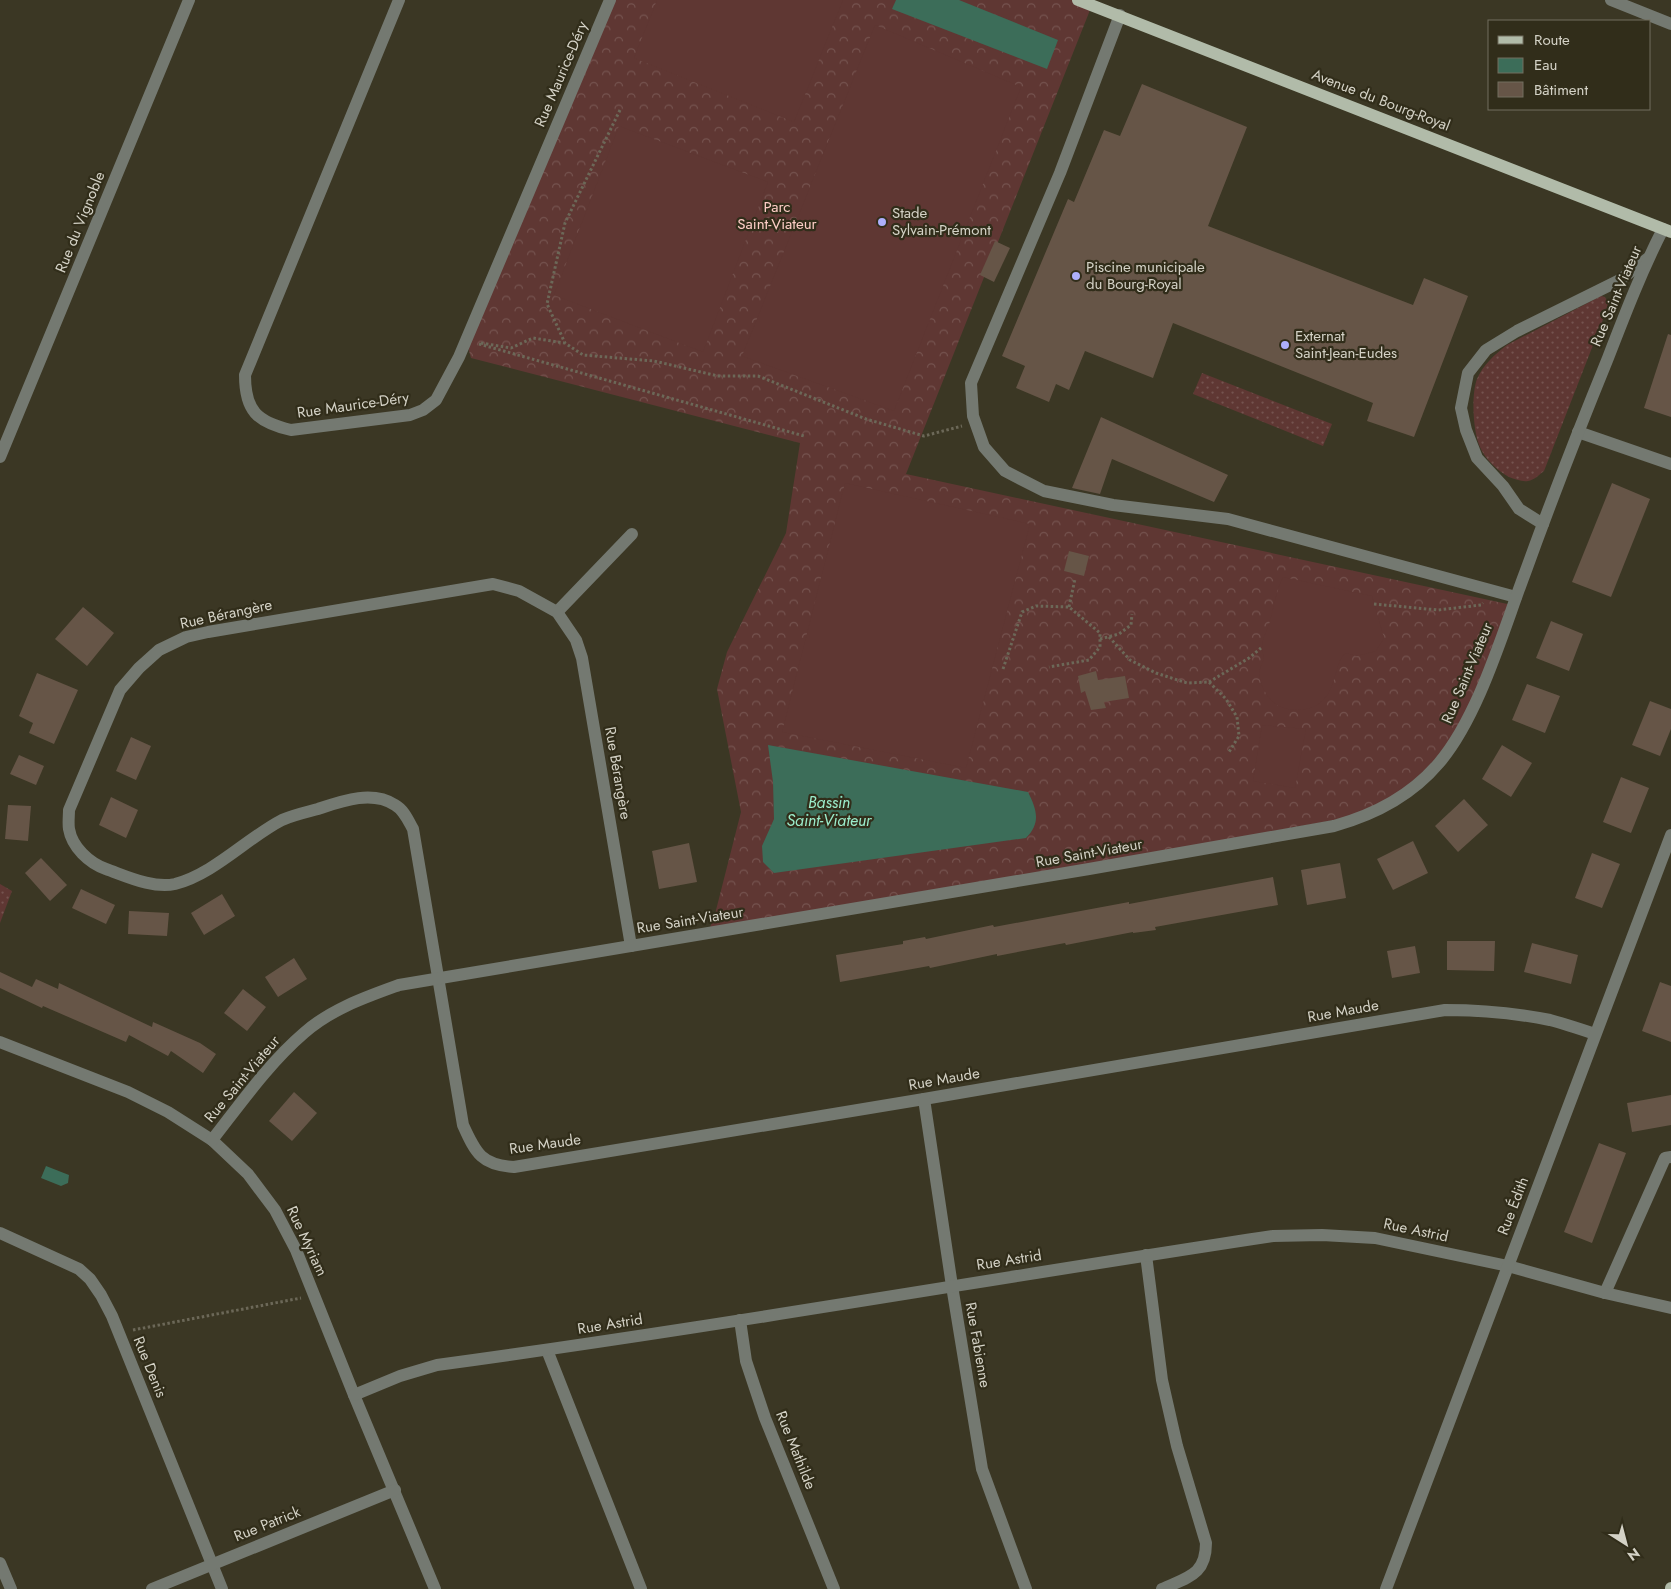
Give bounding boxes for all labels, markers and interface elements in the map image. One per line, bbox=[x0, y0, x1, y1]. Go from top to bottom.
street label: Rue Maurice-Déry bbox=[529, 17, 593, 130]
legend bbox=[1488, 20, 1651, 110]
text: Route bbox=[1534, 29, 1570, 51]
text: Eau bbox=[1534, 54, 1557, 76]
street label: Avenue du Bourg-Royal bbox=[1309, 63, 1453, 137]
text: Bâtiment bbox=[1534, 79, 1588, 101]
street label: Rue du Vignoble bbox=[50, 168, 110, 276]
park label: Parc Saint-Viateur bbox=[737, 196, 818, 235]
place label: Stade Sylvain-Prémont bbox=[892, 202, 991, 241]
marker: Stade Sylvain-Prémont bbox=[876, 216, 888, 228]
street label: Rue Saint-Viateur bbox=[1585, 241, 1648, 350]
place label: Piscine municipale du Bourg-Royal bbox=[1086, 256, 1205, 295]
marker: Piscine municipale du Bourg-Royal bbox=[1070, 270, 1082, 282]
place label: Externat Saint-Jean-Eudes bbox=[1295, 325, 1397, 364]
marker: Externat Saint-Jean-Eudes bbox=[1279, 339, 1291, 351]
street label: Rue Maurice-Déry bbox=[296, 386, 411, 424]
street label: Rue Bérangère bbox=[178, 593, 274, 635]
street label: Rue Saint-Viateur bbox=[1436, 618, 1499, 727]
street label: Rue Bérangère bbox=[599, 725, 637, 821]
water label: Bassin Saint-Viateur bbox=[787, 791, 873, 832]
street label: Rue Saint-Viateur bbox=[1034, 833, 1145, 873]
street label: Rue Saint-Viateur bbox=[635, 901, 746, 939]
street label: Rue Maude bbox=[1306, 994, 1381, 1028]
street label: Rue Saint-Viateur bbox=[199, 1030, 286, 1127]
street label: Rue Maude bbox=[907, 1062, 982, 1096]
street label: Rue Maude bbox=[508, 1128, 582, 1160]
street label: Rue Édith bbox=[1492, 1174, 1534, 1238]
street label: Rue Myriam bbox=[281, 1202, 333, 1280]
street label: Rue Astrid bbox=[1382, 1212, 1450, 1248]
street label: Rue Astrid bbox=[975, 1244, 1043, 1276]
street label: Rue Fabienne bbox=[960, 1301, 996, 1390]
street label: Rue Astrid bbox=[576, 1308, 644, 1340]
street label: Rue Denis bbox=[128, 1333, 172, 1401]
street label: Rue Mathilde bbox=[770, 1407, 822, 1493]
street label: Rue Patrick bbox=[230, 1501, 304, 1547]
north arrow bbox=[1601, 1519, 1651, 1569]
text: N bbox=[1623, 1543, 1644, 1566]

